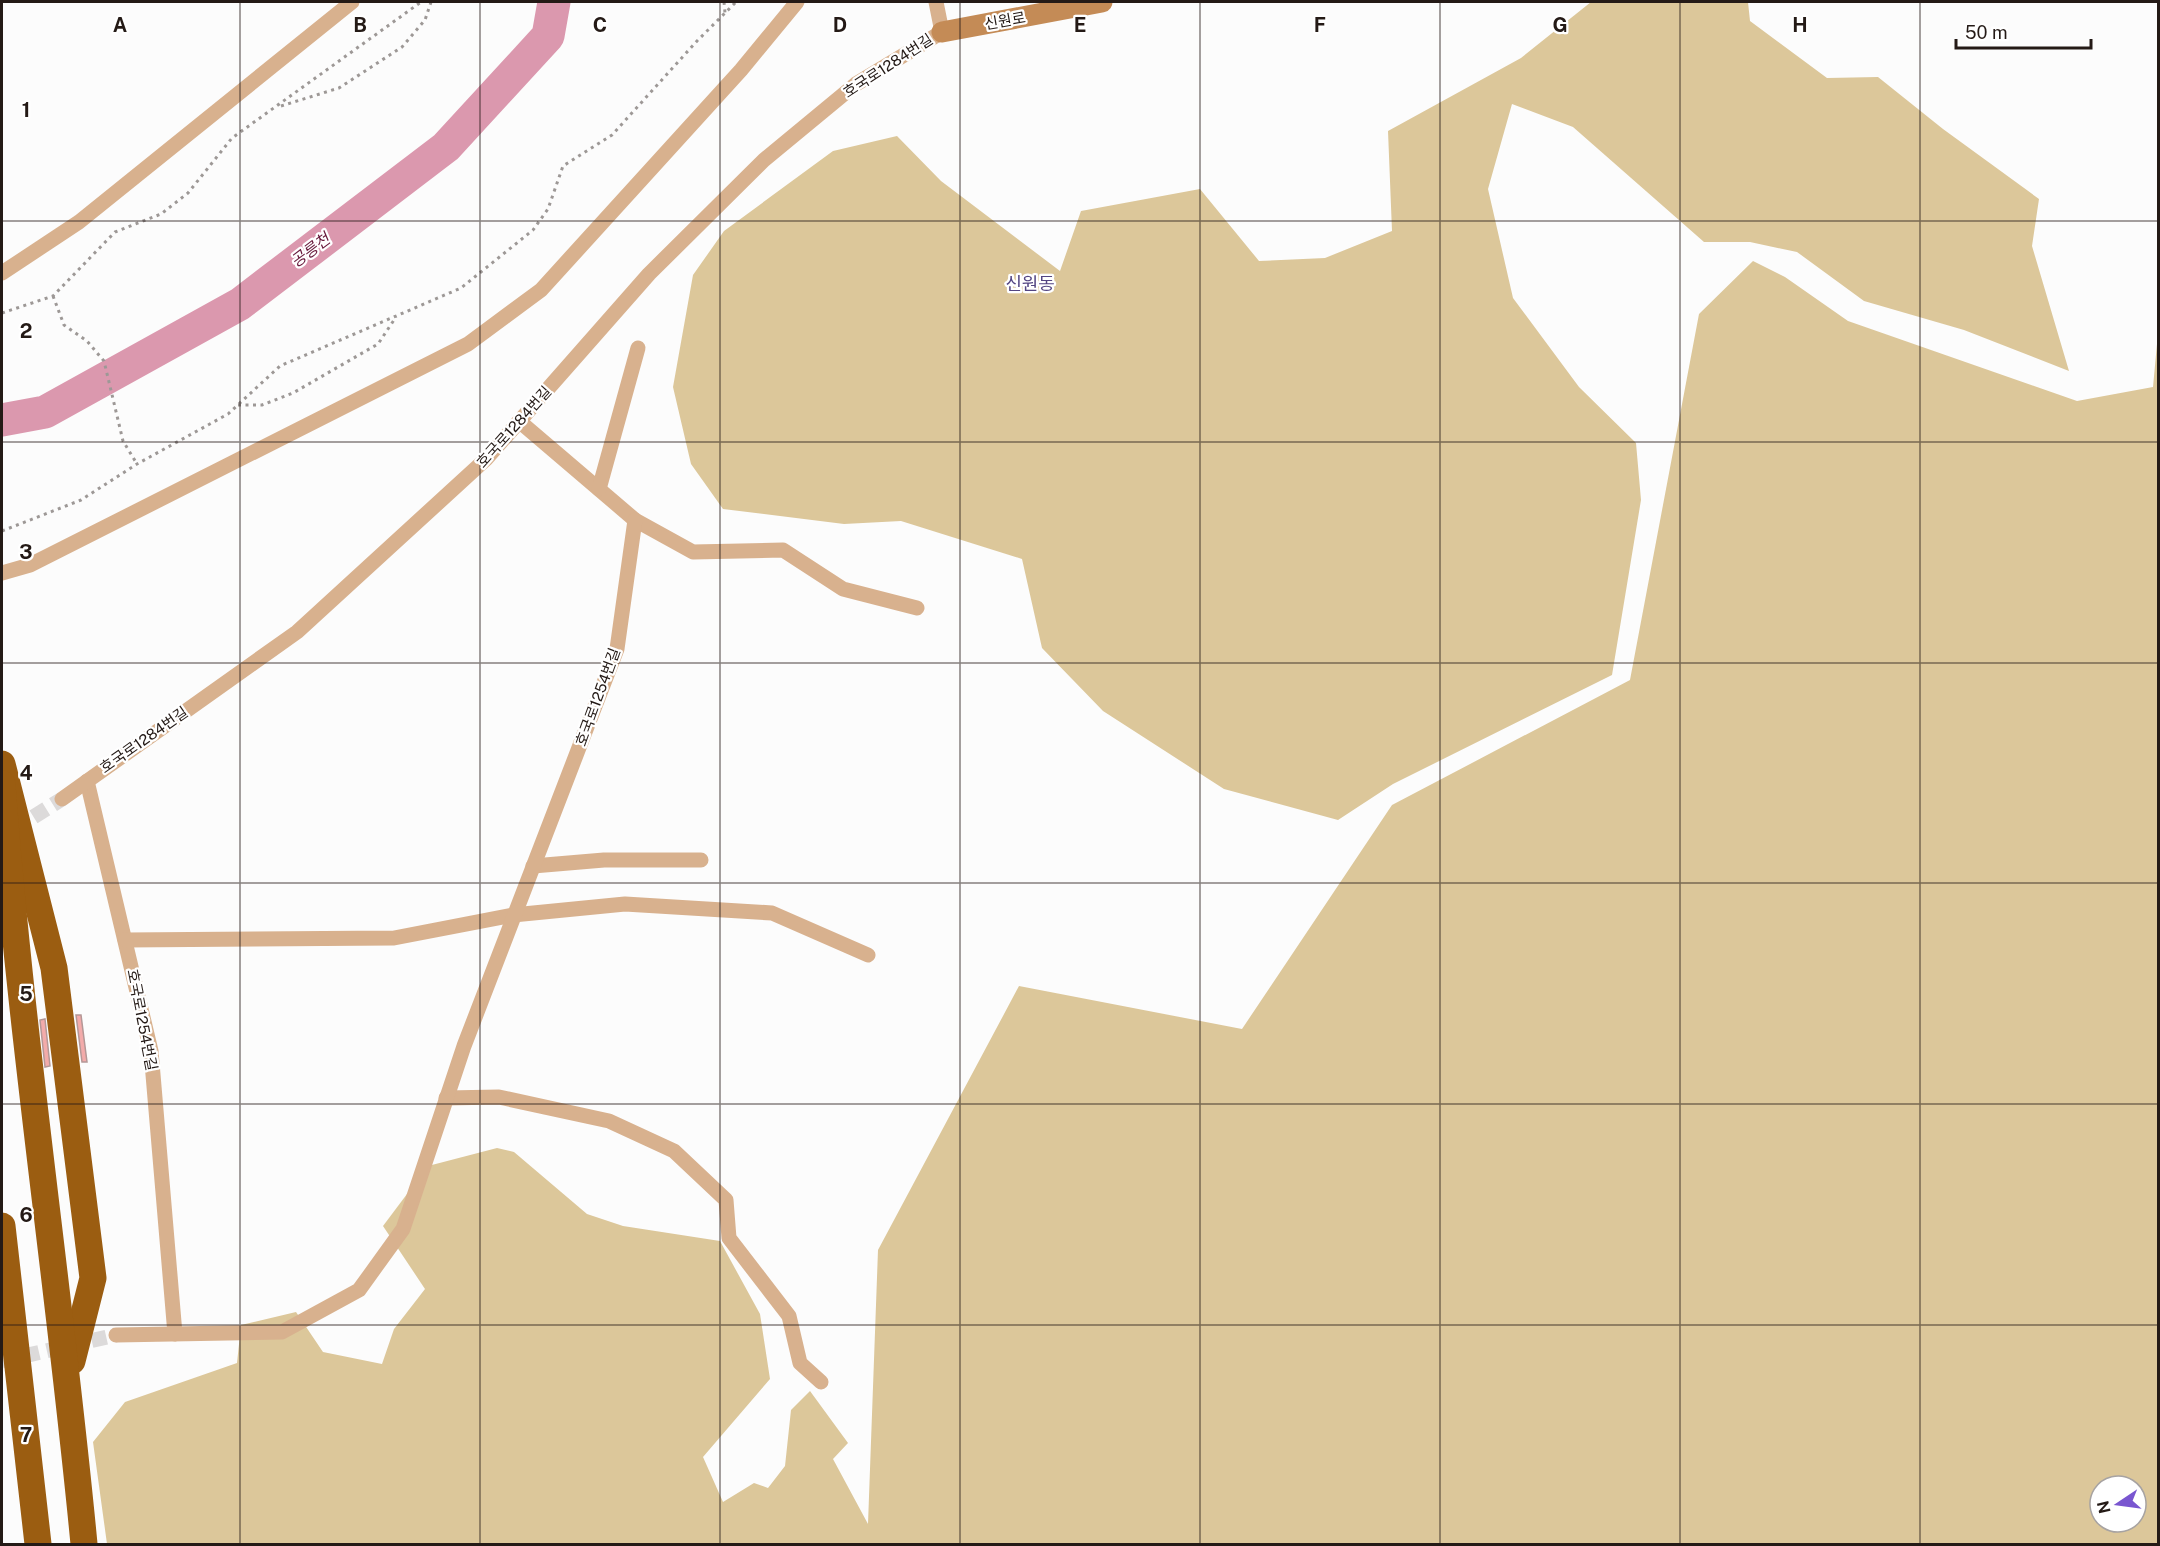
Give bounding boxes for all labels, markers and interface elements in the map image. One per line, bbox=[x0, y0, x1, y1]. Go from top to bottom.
street label: 신원로 bbox=[983, 9, 1027, 32]
scale bar bbox=[1956, 12, 2091, 50]
text: A bbox=[113, 13, 127, 37]
text: B bbox=[353, 13, 367, 37]
text: C bbox=[593, 13, 607, 37]
text: D bbox=[833, 13, 847, 37]
text: E bbox=[1074, 13, 1086, 37]
text: F bbox=[1314, 13, 1326, 37]
text: G bbox=[1552, 13, 1568, 37]
text: H bbox=[1792, 13, 1808, 37]
text: 50 m bbox=[1965, 22, 2008, 43]
street label: 호국로1284번길 bbox=[840, 30, 936, 101]
text: 1 bbox=[22, 98, 30, 122]
water label: 공릉천 bbox=[287, 228, 335, 271]
district label: 신원동 bbox=[1005, 273, 1055, 294]
text: 2 bbox=[20, 319, 32, 343]
street label: 호국로1284번길 bbox=[473, 383, 554, 471]
text: 3 bbox=[19, 540, 33, 564]
street label: 호국로1254번길 bbox=[572, 645, 623, 748]
street label: 호국로1284번길 bbox=[97, 703, 191, 776]
text: 4 bbox=[19, 761, 33, 785]
street label: 호국로1254번길 bbox=[124, 968, 161, 1072]
text: 5 bbox=[19, 982, 33, 1006]
text: 6 bbox=[19, 1203, 33, 1227]
text: 7 bbox=[20, 1423, 32, 1447]
north arrow bbox=[2088, 1474, 2148, 1534]
text: N bbox=[2093, 1499, 2115, 1515]

